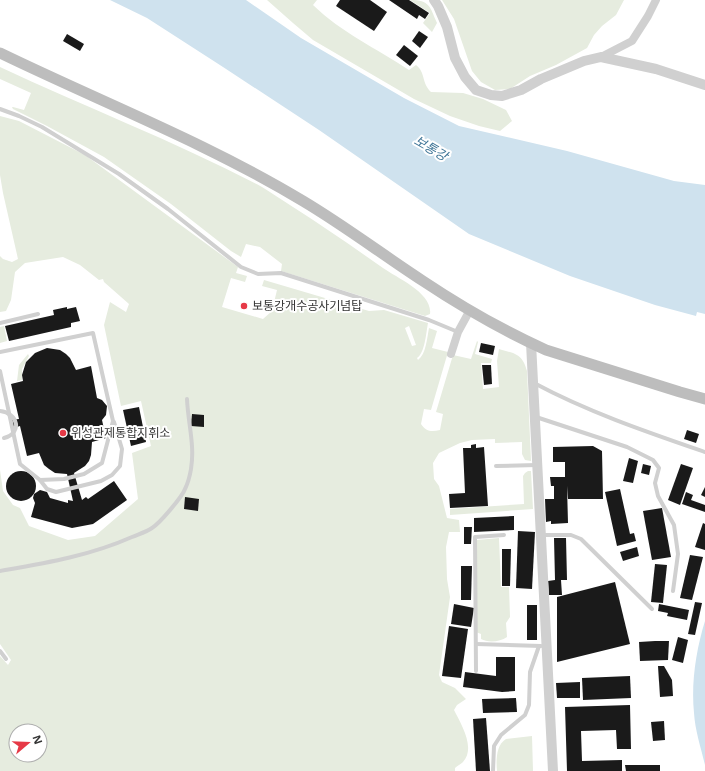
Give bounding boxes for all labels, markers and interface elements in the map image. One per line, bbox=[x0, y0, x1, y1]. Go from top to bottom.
water label: 보통강 bbox=[411, 131, 453, 166]
place label: 보통강개수공사기념탑 bbox=[252, 297, 362, 314]
marker: 보통강개수공사기념탑 bbox=[239, 301, 249, 311]
place label: 위성관제통합지휘소 bbox=[71, 424, 170, 441]
marker: 위성관제통합지휘소 bbox=[58, 428, 68, 438]
north arrow bbox=[8, 723, 48, 763]
text: N bbox=[29, 733, 46, 746]

